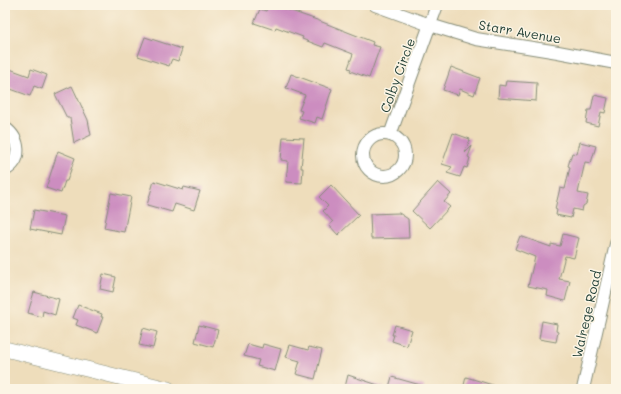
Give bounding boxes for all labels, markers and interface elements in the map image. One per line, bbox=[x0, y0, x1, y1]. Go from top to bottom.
street label: Starr Avenue bbox=[477, 15, 563, 47]
street label: Colby Circle bbox=[376, 35, 418, 115]
street label: Walrege Road bbox=[568, 268, 604, 360]

